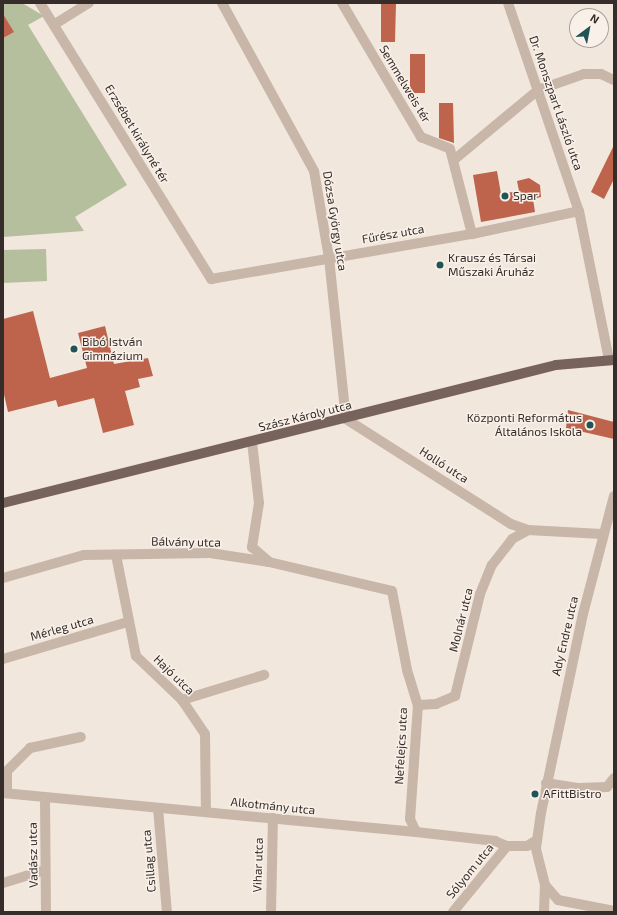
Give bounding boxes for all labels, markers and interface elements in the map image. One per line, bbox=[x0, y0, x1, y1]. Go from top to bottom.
north arrow bbox=[569, 8, 609, 48]
text: N bbox=[588, 11, 602, 26]
street label: Dr. Monszpart László utca bbox=[526, 34, 586, 172]
street label: Semmelweis tér bbox=[376, 43, 434, 125]
street label: Erzsébet királyné tér bbox=[102, 82, 172, 186]
street label: Dózsa György utca bbox=[320, 170, 350, 272]
place label: Spar bbox=[513, 189, 538, 203]
marker: Spar bbox=[500, 191, 510, 201]
street label: Fűrész utca bbox=[361, 221, 425, 247]
place label: Krausz és Társai Műszaki Áruház bbox=[448, 251, 536, 279]
marker: Krausz és Társai Műszaki Áruház bbox=[435, 260, 445, 270]
place label: Bibó István Gimnázium bbox=[82, 335, 143, 363]
marker: Bibó István Gimnázium bbox=[69, 344, 79, 354]
street label: Szász Károly utca bbox=[257, 397, 353, 435]
place label: Központi Református Általános Iskola bbox=[467, 411, 582, 439]
marker: Központi Református Általános Iskola bbox=[585, 420, 595, 430]
street label: Holló utca bbox=[417, 444, 471, 486]
street label: Bálvány utca bbox=[151, 534, 221, 550]
street label: Molnár utca bbox=[446, 586, 476, 654]
street label: Ady Endre utca bbox=[549, 595, 581, 677]
street label: Mérleg utca bbox=[29, 612, 95, 644]
street label: Hajó utca bbox=[151, 652, 197, 698]
street label: Nefelejcs utca bbox=[392, 707, 410, 785]
place label: AFittBistro bbox=[543, 787, 602, 801]
marker: AFittBistro bbox=[530, 789, 540, 799]
street label: Alkotmány utca bbox=[230, 794, 316, 818]
street label: Vadász utca bbox=[25, 822, 41, 888]
street label: Csillag utca bbox=[139, 829, 159, 893]
street label: Vihar utca bbox=[250, 837, 266, 893]
street label: Sólyom utca bbox=[443, 840, 497, 902]

